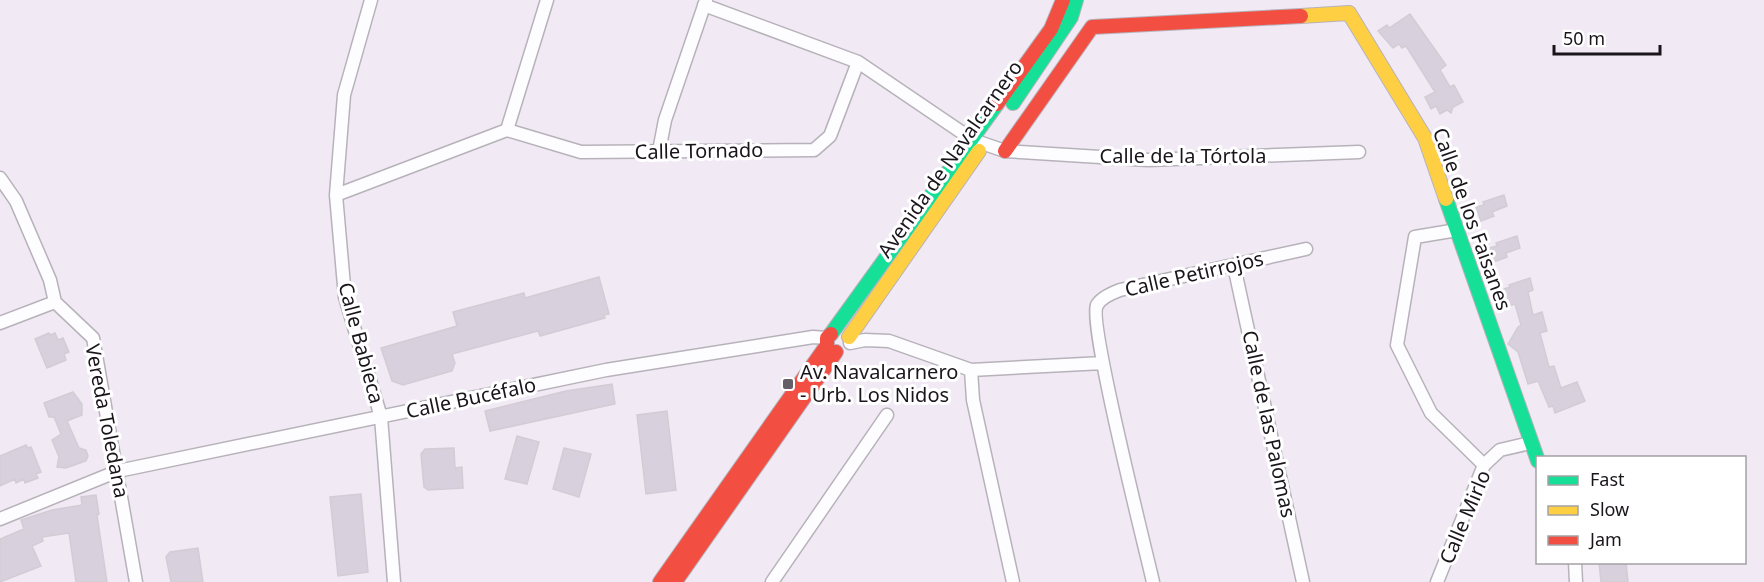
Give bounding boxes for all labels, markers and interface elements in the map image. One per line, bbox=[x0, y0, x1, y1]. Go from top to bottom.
scale bar bbox=[1554, 18, 1660, 56]
text: 50 m bbox=[1563, 26, 1605, 50]
street label: Avenida de Navalcarnero bbox=[871, 55, 1028, 263]
street label: Calle de los Faisanes bbox=[1427, 124, 1518, 314]
street label: Calle Tornado bbox=[634, 136, 764, 165]
street label: Calle de la Tórtola bbox=[1100, 142, 1266, 169]
street label: Calle Petirrojos bbox=[1122, 244, 1266, 303]
street label: Calle Babieca bbox=[332, 279, 391, 406]
street label: Calle de las Palomas bbox=[1236, 328, 1303, 520]
street label: Vereda Toledana bbox=[79, 342, 136, 500]
place label: Av. Navalcarnero - Urb. Los Nidos bbox=[800, 358, 958, 408]
street label: Calle Bucéfalo bbox=[403, 371, 538, 424]
marker: Av. Navalcarnero - Urb. Los Nidos bbox=[781, 377, 795, 391]
legend bbox=[1536, 456, 1746, 564]
street label: Calle Mirlo bbox=[1433, 466, 1496, 568]
text: Fast bbox=[1590, 467, 1625, 491]
text: Slow bbox=[1590, 497, 1629, 521]
text: Jam bbox=[1588, 527, 1622, 551]

